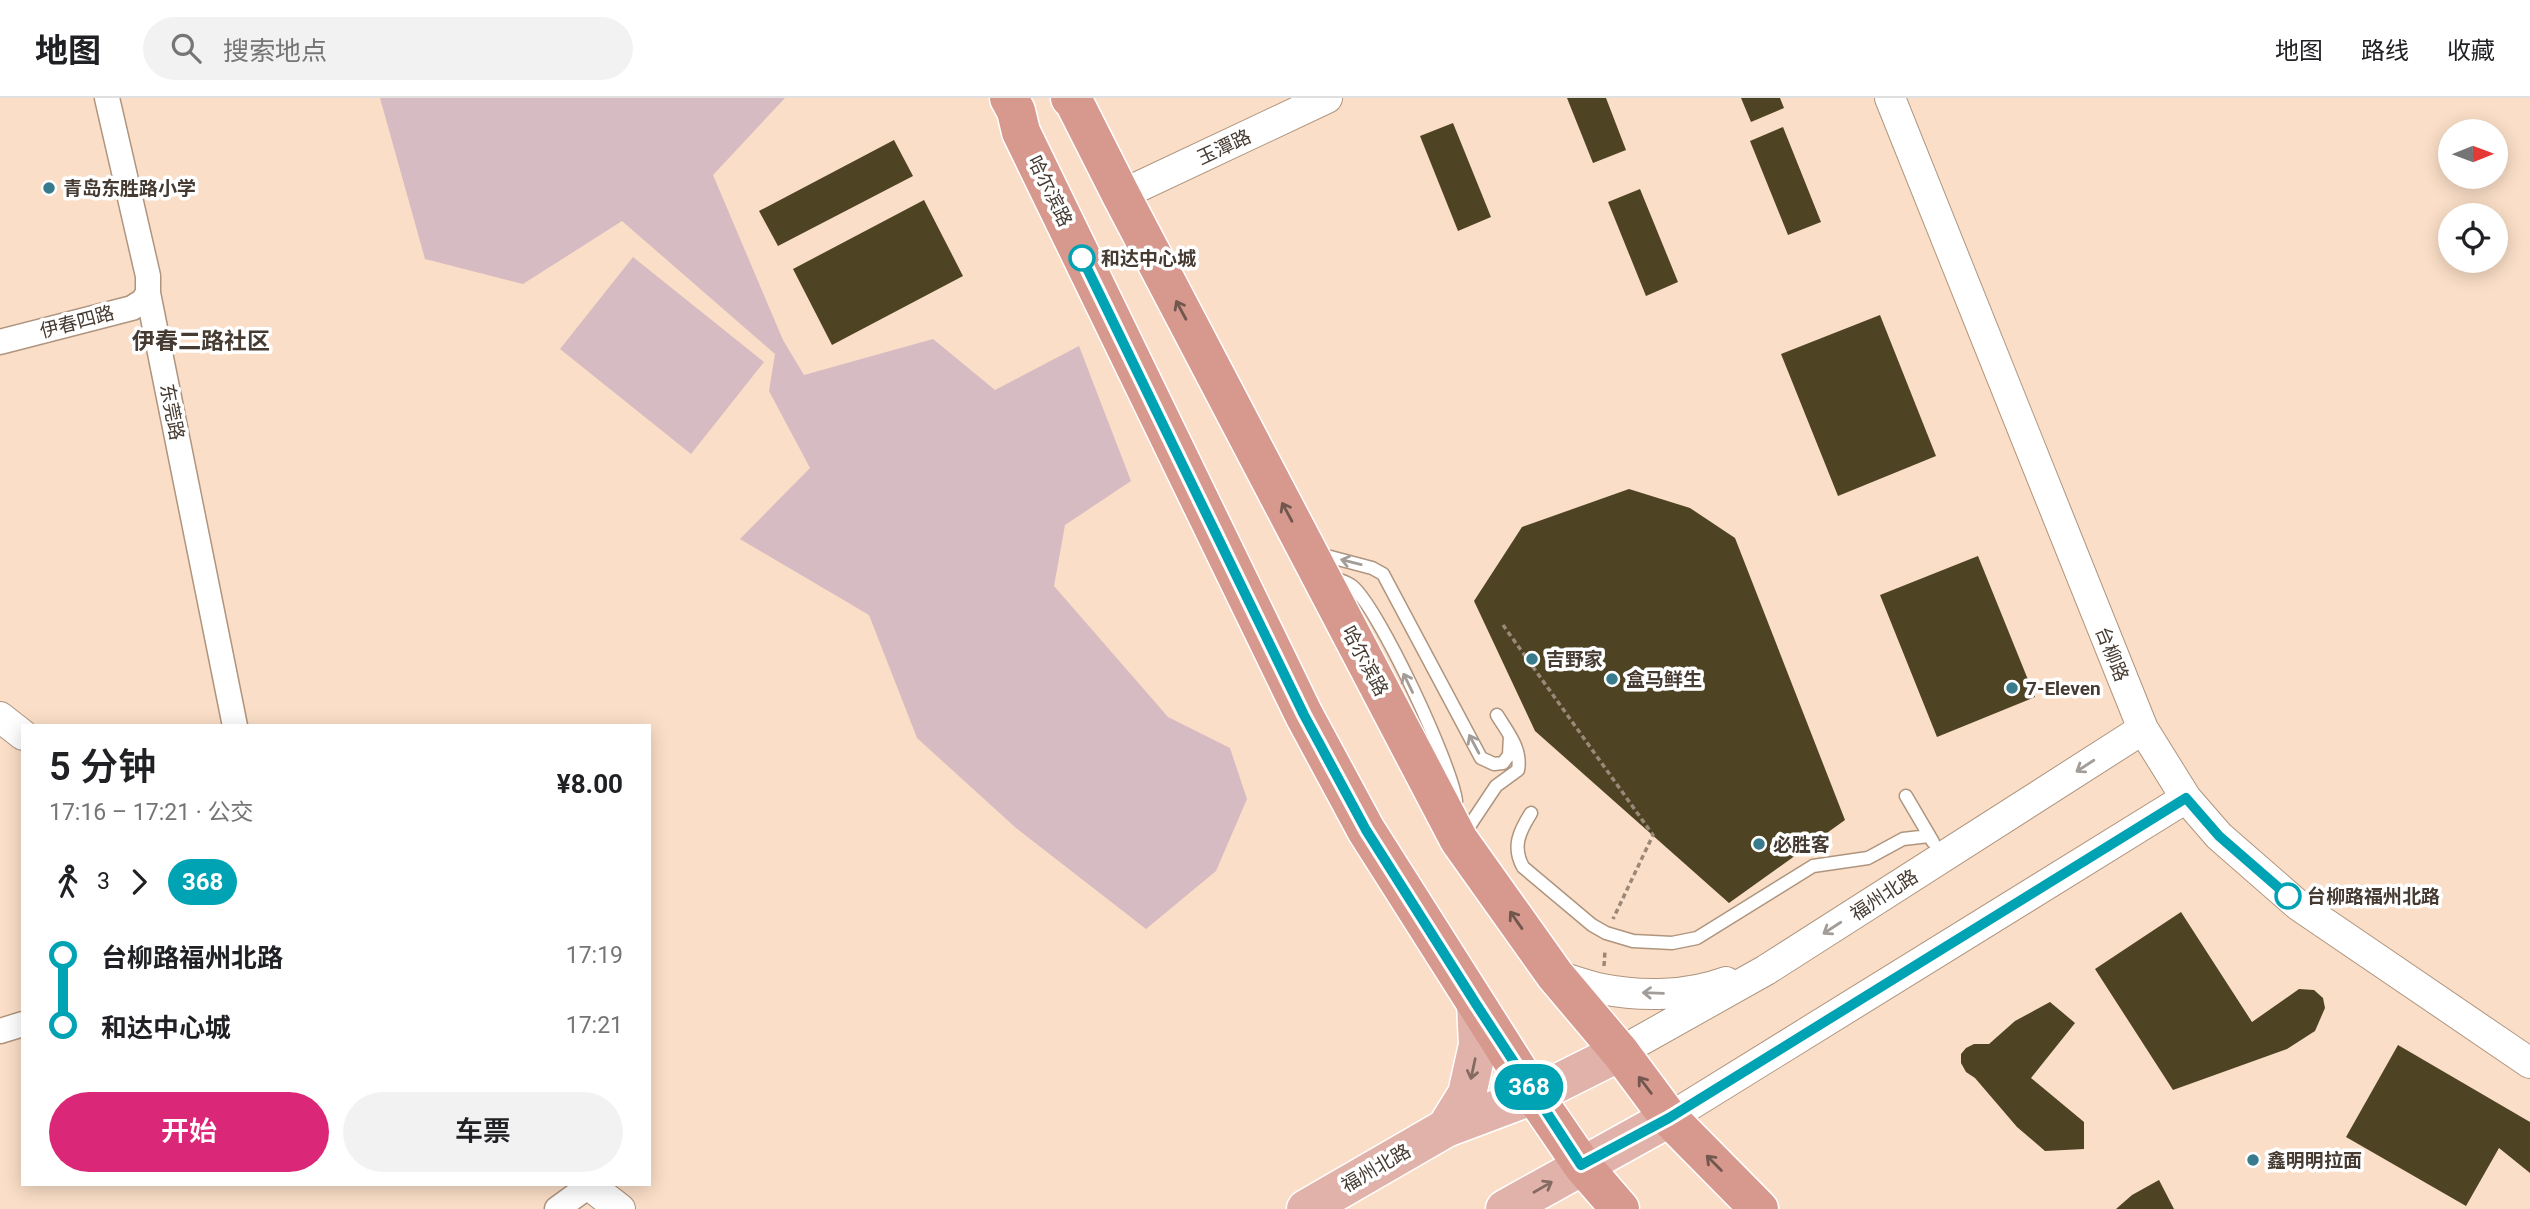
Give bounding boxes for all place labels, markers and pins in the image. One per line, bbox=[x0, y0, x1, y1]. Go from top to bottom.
place label: 青岛东胜路小学 bbox=[63, 177, 196, 200]
marker: 青岛东胜路小学 bbox=[41, 180, 57, 196]
marker: 和达中心城 bbox=[1069, 245, 1095, 271]
place label: 和达中心城 bbox=[1101, 247, 1196, 270]
place label: 吉野家 bbox=[1546, 648, 1603, 671]
marker: 吉野家 bbox=[1524, 651, 1540, 667]
place label: 盒马鲜生 bbox=[1626, 668, 1702, 691]
marker: 盒马鲜生 bbox=[1604, 671, 1620, 687]
place label: 7-Eleven bbox=[2026, 677, 2101, 700]
marker: 7-Eleven bbox=[2004, 680, 2020, 696]
place label: 必胜客 bbox=[1773, 833, 1830, 856]
marker: 必胜客 bbox=[1751, 836, 1767, 852]
marker: 台柳路福州北路 bbox=[2275, 883, 2301, 909]
place label: 台柳路福州北路 bbox=[2307, 885, 2440, 908]
place label: 鑫明明拉面 bbox=[2267, 1149, 2362, 1172]
marker: 鑫明明拉面 bbox=[2245, 1152, 2261, 1168]

